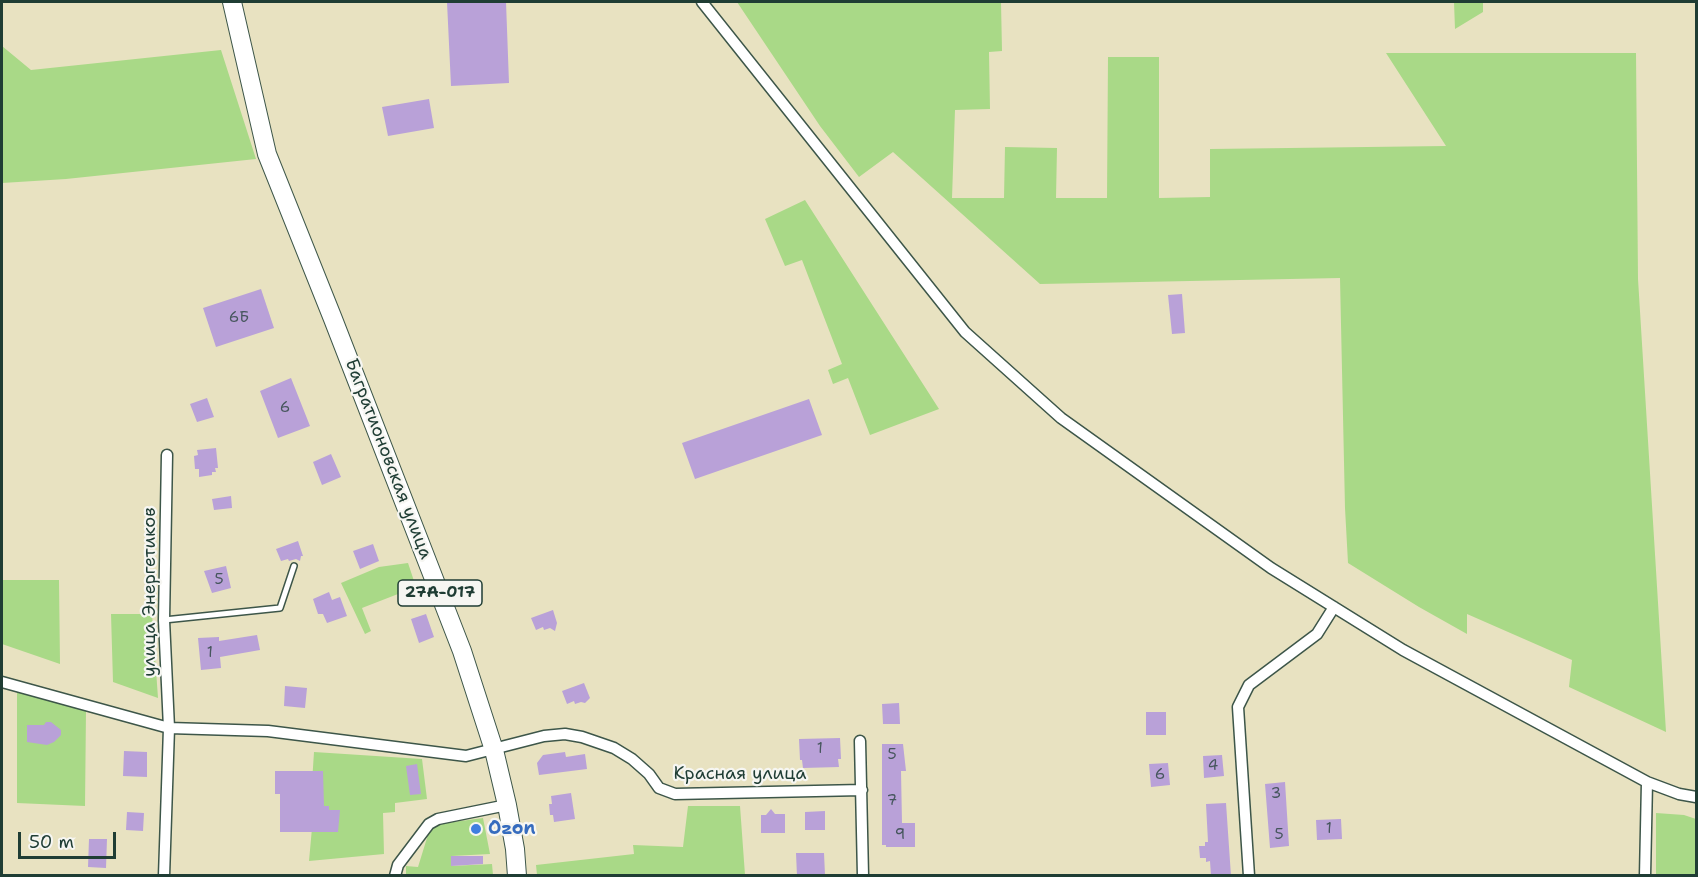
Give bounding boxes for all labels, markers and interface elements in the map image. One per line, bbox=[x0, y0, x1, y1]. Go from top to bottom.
house number: 6Б bbox=[229, 309, 249, 327]
street label: Багратионовская улица bbox=[340, 356, 436, 562]
house number: 6 bbox=[280, 399, 290, 417]
street label: улица Энергетиков bbox=[139, 507, 161, 677]
house number: 5 bbox=[214, 571, 224, 589]
road number: 27А-017 bbox=[398, 580, 482, 606]
house number: 1 bbox=[207, 644, 213, 662]
house number: 1 bbox=[817, 740, 823, 758]
house number: 5 bbox=[887, 746, 897, 764]
house number: 4 bbox=[1208, 757, 1218, 775]
street label: Красная улица bbox=[673, 763, 807, 785]
house number: 6 bbox=[1155, 766, 1165, 784]
house number: 3 bbox=[1271, 785, 1281, 803]
house number: 7 bbox=[887, 792, 897, 810]
place label: Ozon bbox=[488, 818, 535, 840]
scale bar bbox=[21, 820, 118, 858]
house number: 1 bbox=[1326, 820, 1332, 838]
marker: Ozon bbox=[469, 822, 483, 836]
house number: 9 bbox=[895, 826, 905, 844]
house number: 5 bbox=[1274, 826, 1284, 844]
text: 50 m bbox=[29, 830, 74, 854]

